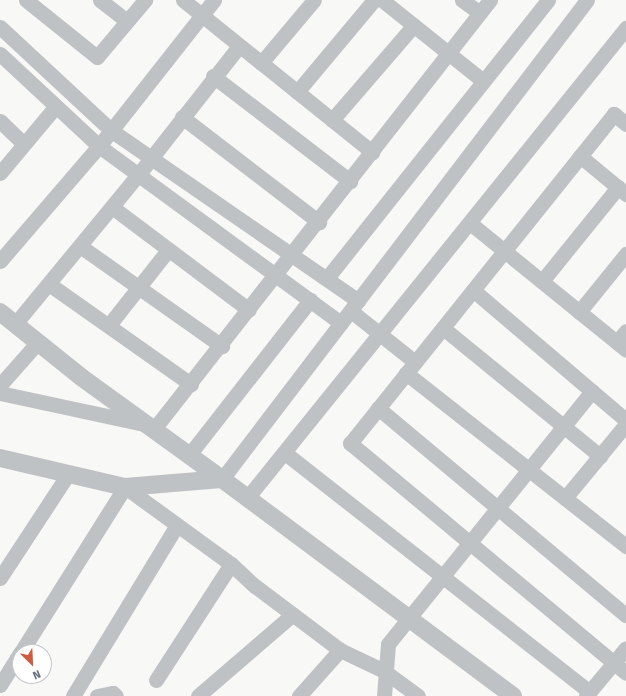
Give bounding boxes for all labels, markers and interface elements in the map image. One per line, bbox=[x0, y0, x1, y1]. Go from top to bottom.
north arrow bbox=[12, 644, 52, 684]
text: N bbox=[31, 667, 43, 682]

